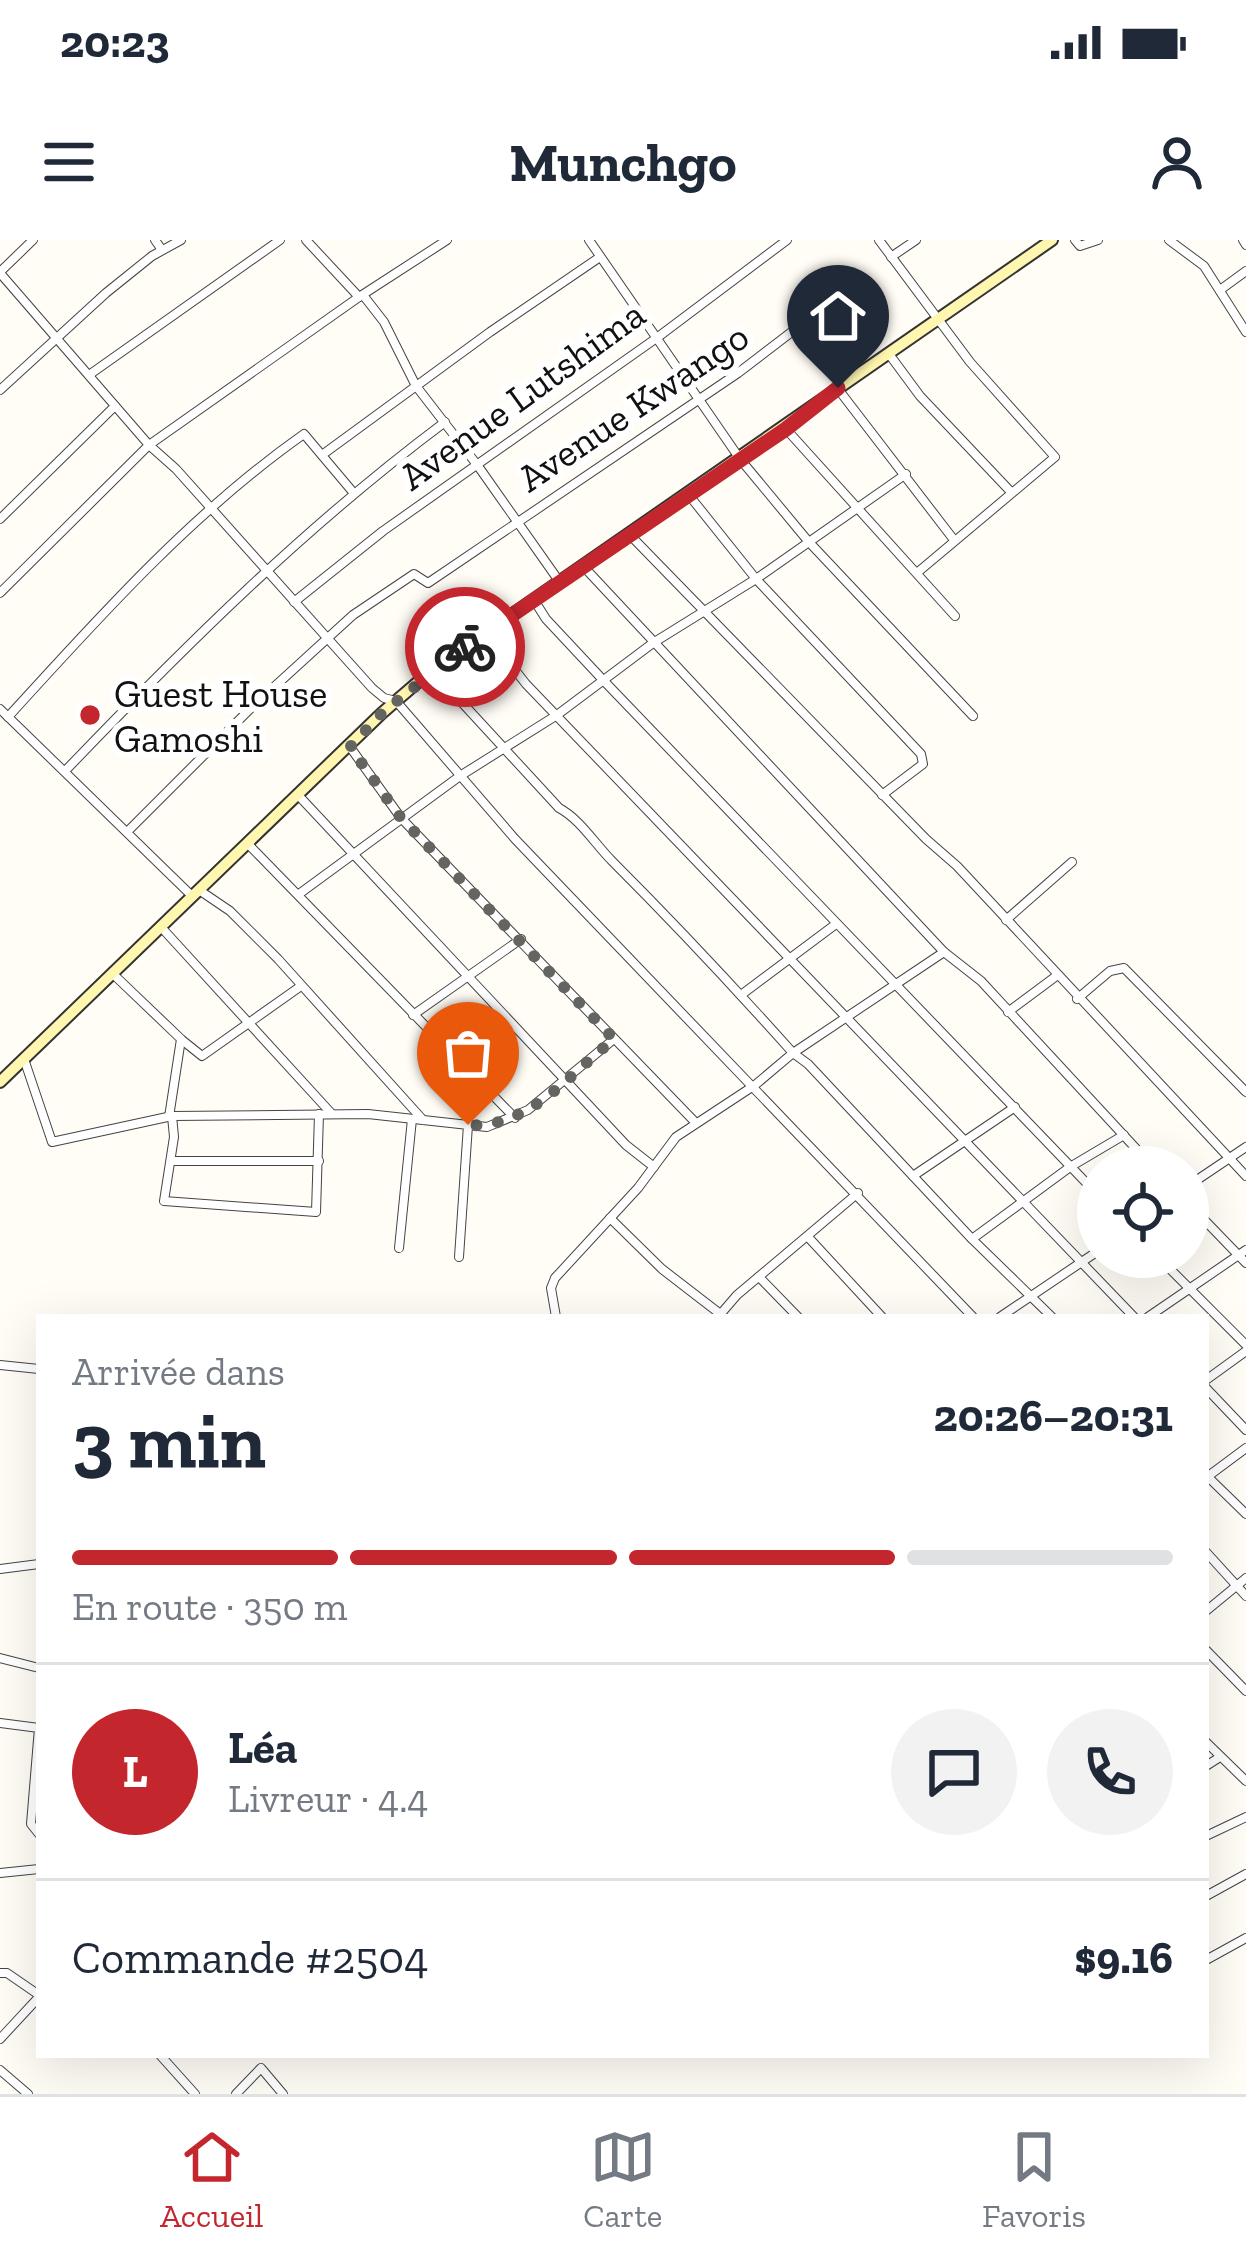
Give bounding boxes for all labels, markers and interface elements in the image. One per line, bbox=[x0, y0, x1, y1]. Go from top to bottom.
text: 20:23 bbox=[60, 15, 169, 69]
icon: menu bbox=[36, 129, 102, 195]
icon: person bbox=[1144, 129, 1210, 195]
text: Munchgo bbox=[510, 130, 736, 195]
pin bbox=[787, 265, 889, 388]
icon: home bbox=[805, 283, 871, 349]
street label: Avenue Lutshima bbox=[390, 290, 654, 500]
street label: Avenue Kwango bbox=[509, 312, 757, 502]
courier bbox=[405, 587, 525, 707]
icon: bike bbox=[432, 614, 498, 680]
place label: Guest House Gamoshi bbox=[114, 670, 327, 762]
marker: Guest House Gamoshi bbox=[77, 702, 103, 728]
pin bbox=[417, 1002, 519, 1125]
icon: bag bbox=[435, 1020, 501, 1086]
map controls bbox=[1077, 1146, 1209, 1278]
button: locate bbox=[1077, 1146, 1209, 1278]
text: Arrivée dans bbox=[72, 1348, 285, 1395]
text: 20:26–20:31 bbox=[934, 1389, 1173, 1443]
text: 3 min bbox=[72, 1393, 266, 1487]
text: En route · 350 m bbox=[72, 1583, 347, 1630]
button: chat bbox=[891, 1709, 1017, 1835]
button: phone bbox=[1047, 1709, 1173, 1835]
text: Léa bbox=[228, 1721, 298, 1775]
text: L bbox=[122, 1745, 148, 1799]
text: Livreur · 4.4 bbox=[228, 1775, 428, 1822]
text: Commande #2504 bbox=[72, 1931, 428, 1985]
text: $9.16 bbox=[1074, 1931, 1173, 1985]
tab: Accueil bbox=[160, 2124, 263, 2235]
tab: Carte bbox=[583, 2124, 662, 2235]
tab: Favoris bbox=[982, 2124, 1086, 2235]

